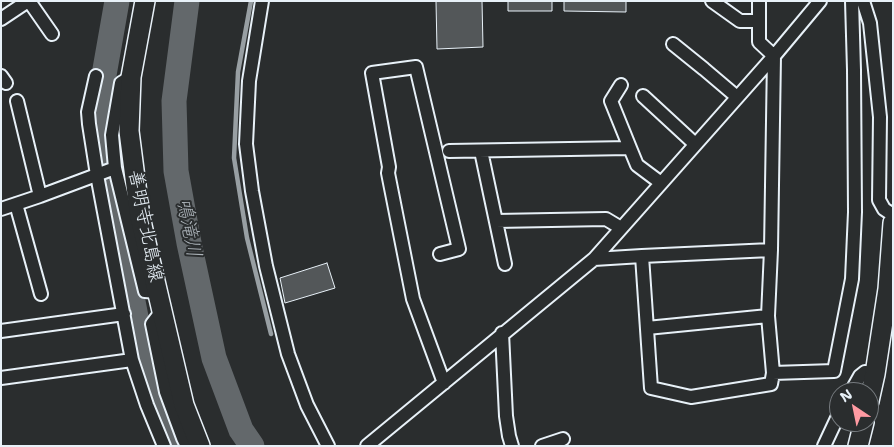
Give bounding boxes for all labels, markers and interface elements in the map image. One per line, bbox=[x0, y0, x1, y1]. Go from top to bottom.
street label: 善明寺北島線 bbox=[123, 168, 167, 284]
water label: 鳴滝川 bbox=[170, 196, 206, 260]
north arrow bbox=[829, 382, 879, 432]
text: N bbox=[837, 385, 856, 406]

